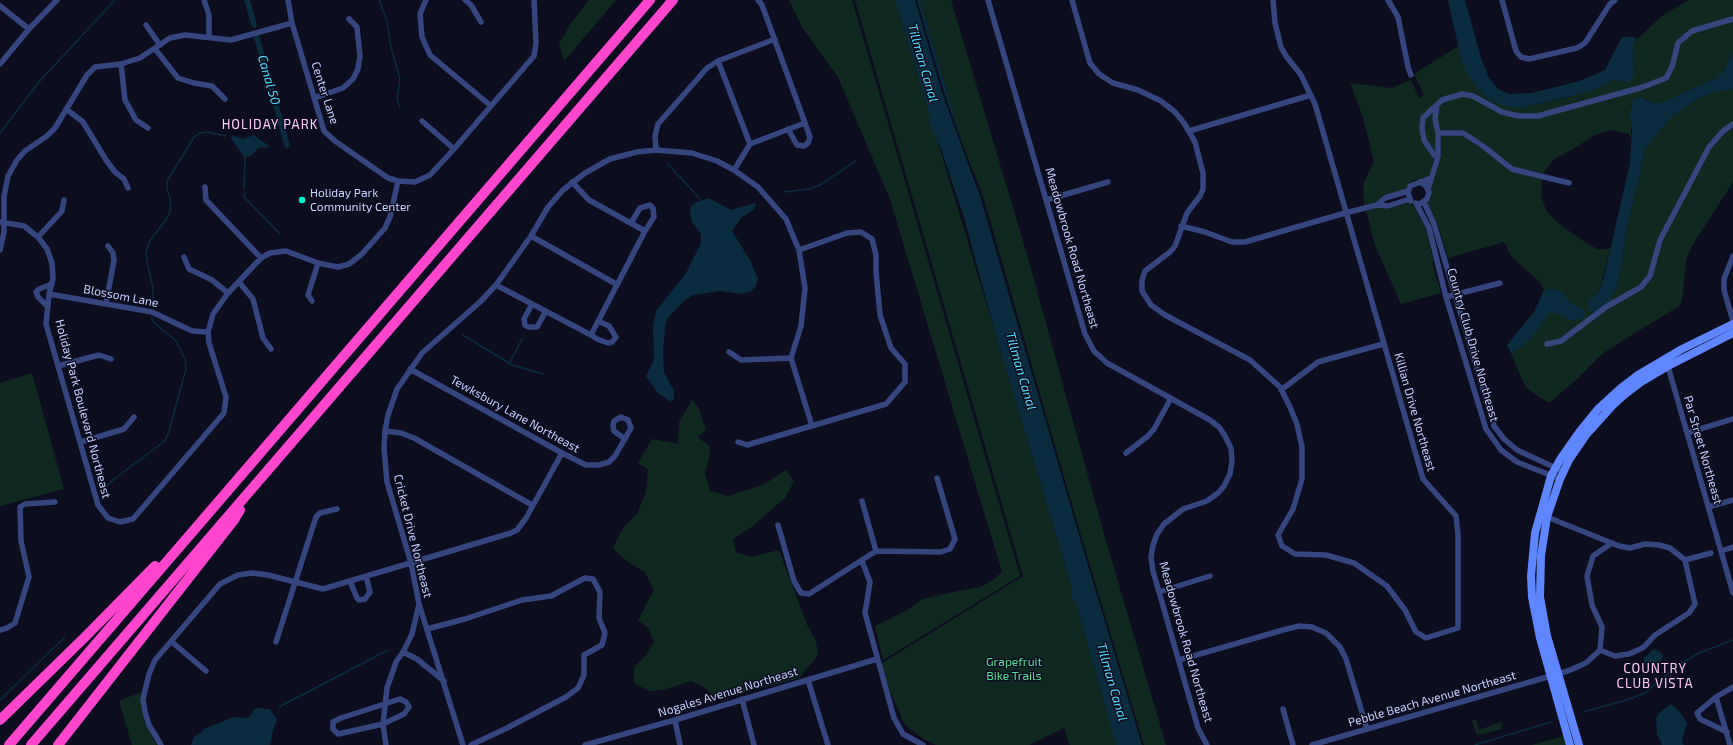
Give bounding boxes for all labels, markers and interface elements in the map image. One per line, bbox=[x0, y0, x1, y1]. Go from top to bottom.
water label: Tillman Canal bbox=[904, 22, 942, 104]
water label: Canal 50 bbox=[254, 53, 284, 107]
street label: Center Lane bbox=[308, 60, 342, 126]
district label: HOLIDAY PARK bbox=[222, 117, 318, 133]
street label: Meadowbrook Road Northeast bbox=[1042, 166, 1102, 330]
place label: Holiday Park Community Center bbox=[310, 186, 411, 214]
marker: Holiday Park Community Center bbox=[297, 195, 307, 205]
street label: Country Club Drive Northeast bbox=[1444, 267, 1502, 423]
street label: Blossom Lane bbox=[82, 282, 160, 310]
street label: Holiday Park Boulevard Northeast bbox=[52, 318, 114, 500]
water label: Tillman Canal bbox=[1002, 330, 1040, 412]
street label: Killian Drive Northeast bbox=[1391, 351, 1439, 473]
street label: Tewksbury Lane Northeast bbox=[448, 372, 582, 456]
street label: Par Street Northeast bbox=[1681, 394, 1725, 506]
street label: Cricket Drive Northeast bbox=[391, 473, 435, 599]
street label: Meadowbrook Road Northeast bbox=[1156, 560, 1216, 724]
water label: Tillman Canal bbox=[1093, 641, 1131, 723]
park label: Grapefruit Bike Trails bbox=[986, 655, 1042, 683]
district label: COUNTRY CLUB VISTA bbox=[1617, 661, 1693, 692]
street label: Nogales Avenue Northeast bbox=[656, 664, 800, 720]
street label: Pebble Beach Avenue Northeast bbox=[1346, 668, 1518, 730]

